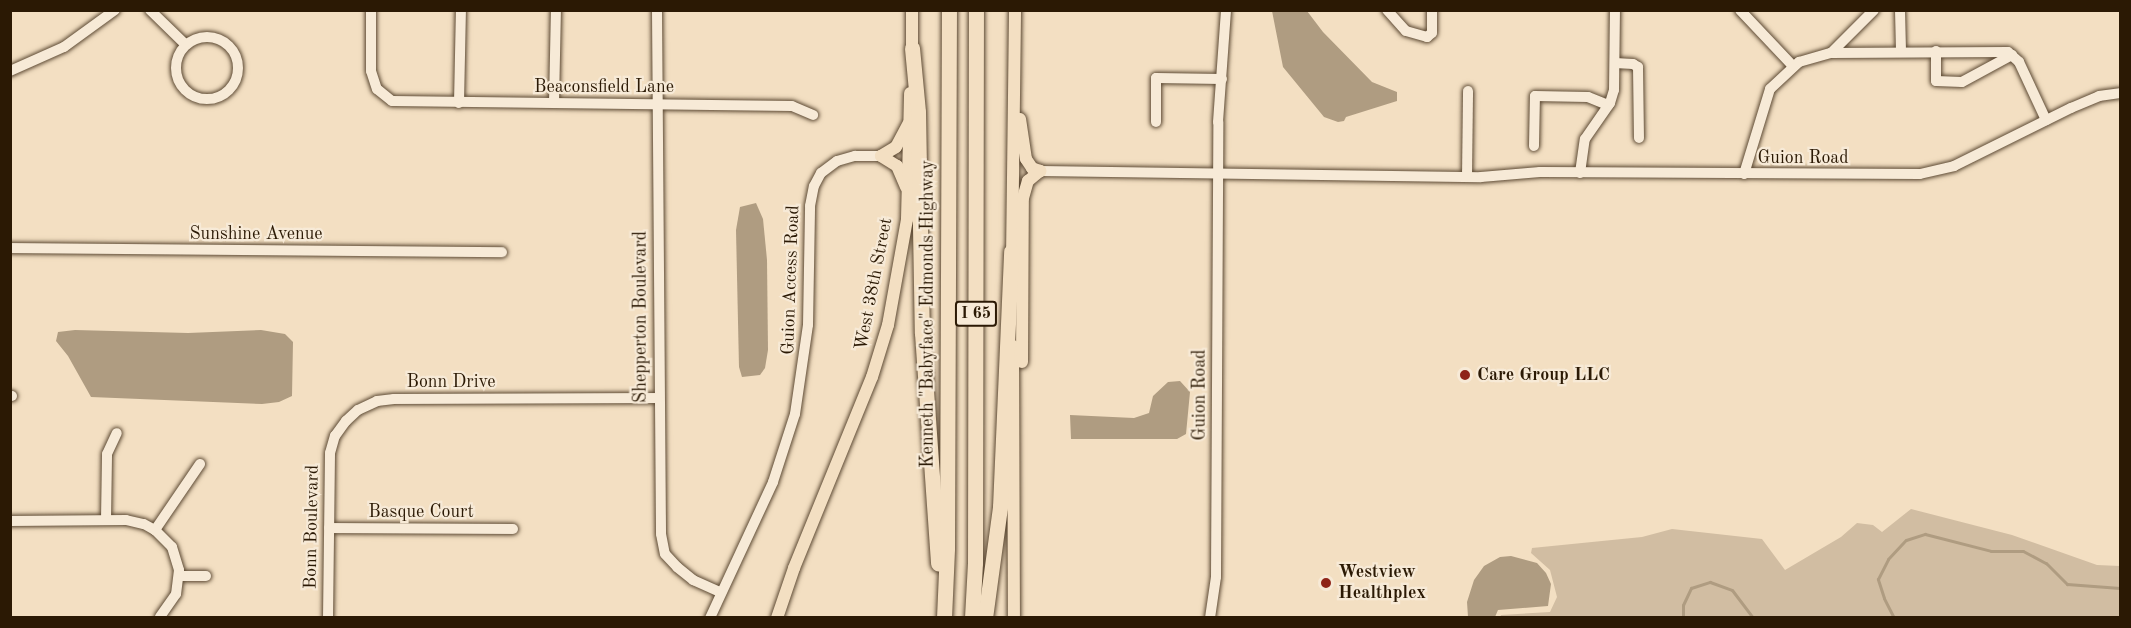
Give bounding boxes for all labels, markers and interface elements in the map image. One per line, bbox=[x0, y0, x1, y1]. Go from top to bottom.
street label: Beaconsfield Lane bbox=[534, 76, 674, 98]
street label: Guion Road bbox=[1757, 147, 1849, 169]
street label: Kenneth "Babyface" Edmonds Highway bbox=[917, 160, 939, 468]
street label: Guion Access Road bbox=[778, 205, 804, 355]
street label: West 38th Street bbox=[851, 216, 897, 352]
street label: Sunshine Avenue bbox=[189, 223, 323, 245]
street label: Shepperton Boulevard bbox=[630, 231, 652, 403]
road number: I 65 bbox=[954, 301, 998, 327]
street label: Guion Road bbox=[1189, 349, 1211, 441]
place label: Care Group LLC bbox=[1477, 364, 1610, 386]
marker: Care Group LLC bbox=[1458, 368, 1472, 382]
street label: Bonn Drive bbox=[406, 371, 496, 393]
street label: Bonn Boulevard bbox=[300, 465, 324, 589]
street label: Basque Court bbox=[368, 501, 474, 523]
place label: Westview Healthplex bbox=[1338, 562, 1426, 604]
marker: Westview Healthplex bbox=[1319, 576, 1333, 590]

